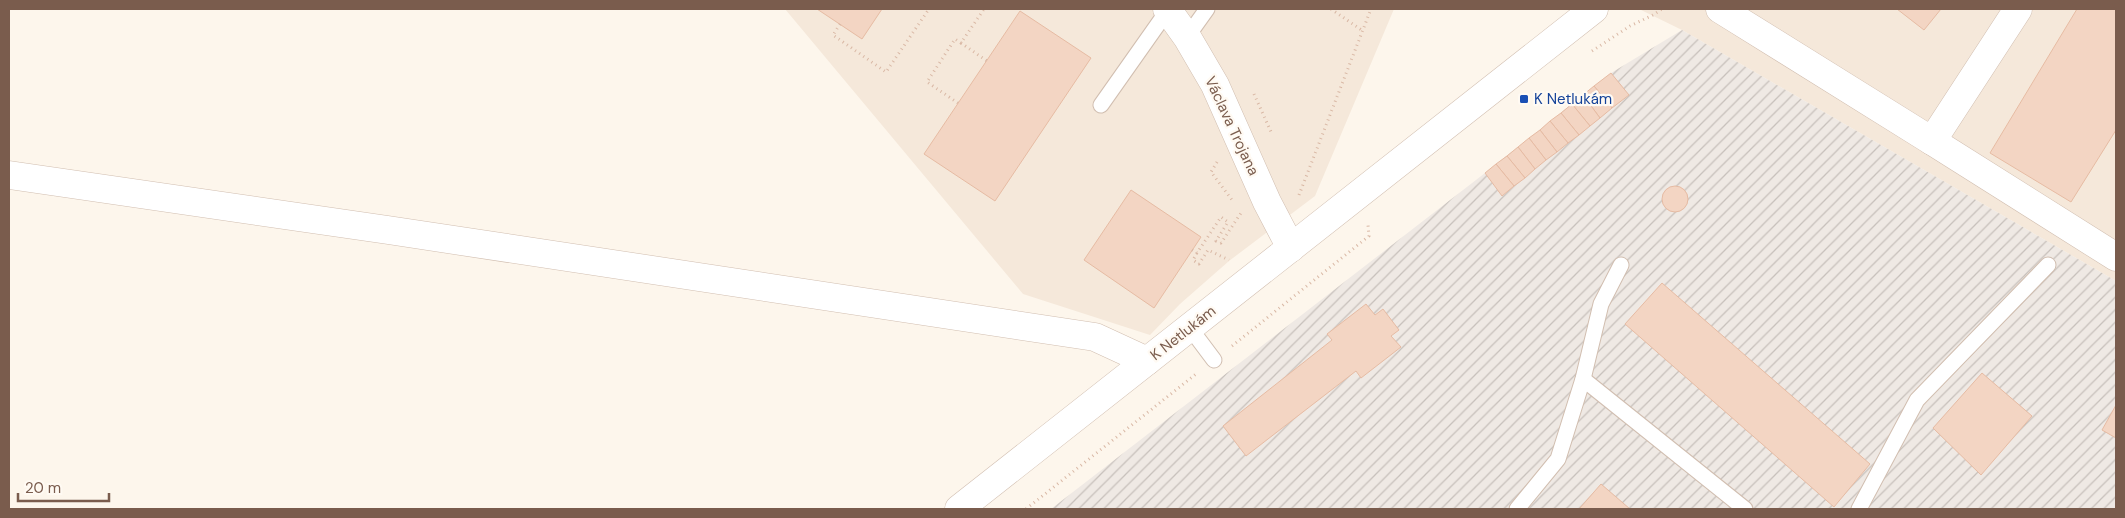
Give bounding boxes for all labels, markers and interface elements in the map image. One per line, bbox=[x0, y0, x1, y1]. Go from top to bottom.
street label: Václava Trojana bbox=[1200, 73, 1264, 179]
place label: K Netlukám bbox=[1534, 89, 1612, 109]
marker: K Netlukám bbox=[1518, 93, 1530, 105]
street label: K Netlukám bbox=[1146, 301, 1220, 365]
scale bar bbox=[18, 470, 109, 502]
text: 20 m bbox=[25, 478, 61, 498]

